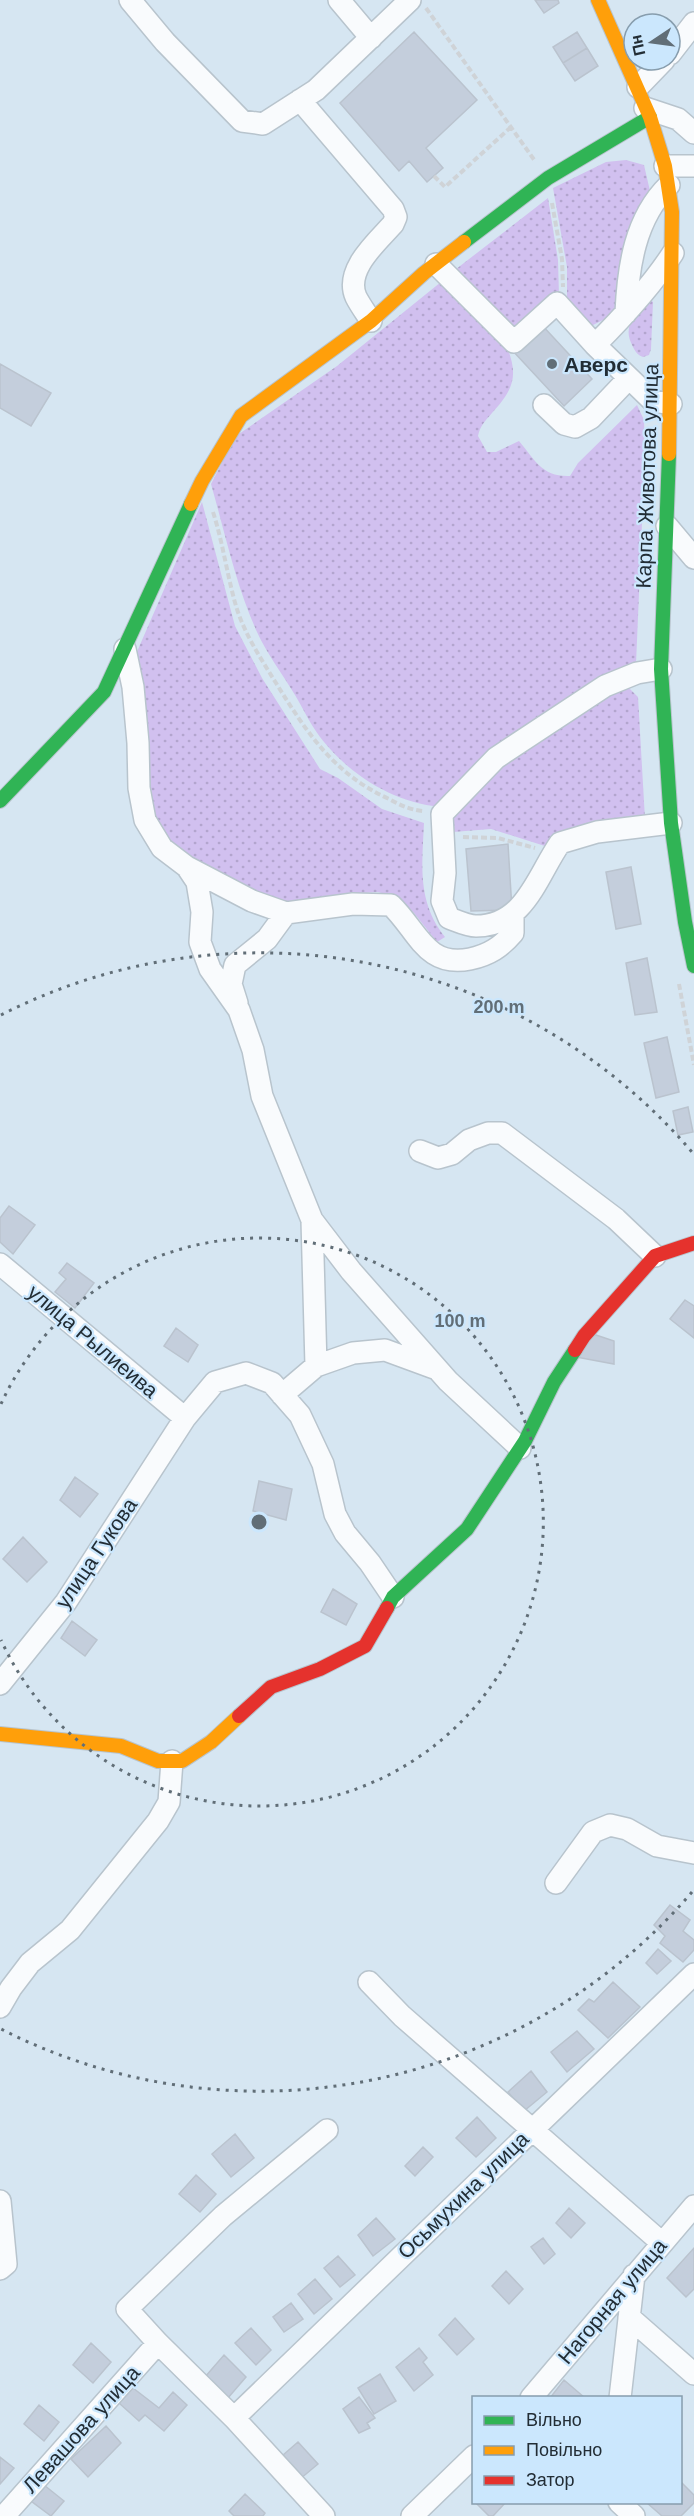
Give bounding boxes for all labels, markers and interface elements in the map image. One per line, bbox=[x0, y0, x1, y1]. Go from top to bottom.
north arrow bbox=[622, 12, 682, 72]
text: Пн bbox=[627, 33, 649, 57]
place label: Аверс bbox=[564, 353, 628, 376]
marker: Аверс bbox=[545, 357, 559, 371]
street label: Карпа Животова улица bbox=[632, 363, 662, 589]
text: 200 m bbox=[473, 997, 525, 1017]
street label: улица Рылиеива bbox=[23, 1280, 163, 1402]
text: 100 m bbox=[434, 1311, 486, 1331]
street label: улица Гукова bbox=[51, 1493, 141, 1612]
centre of rings bbox=[249, 1512, 269, 1532]
street label: Осьмухина улица bbox=[393, 2127, 533, 2263]
street label: Нагорная улица bbox=[553, 2234, 671, 2368]
street label: Левашова улица bbox=[18, 2361, 144, 2497]
legend bbox=[472, 2396, 682, 2504]
text: Вільно bbox=[526, 2410, 582, 2430]
text: Повільно bbox=[526, 2440, 602, 2460]
text: Затор bbox=[526, 2470, 575, 2490]

